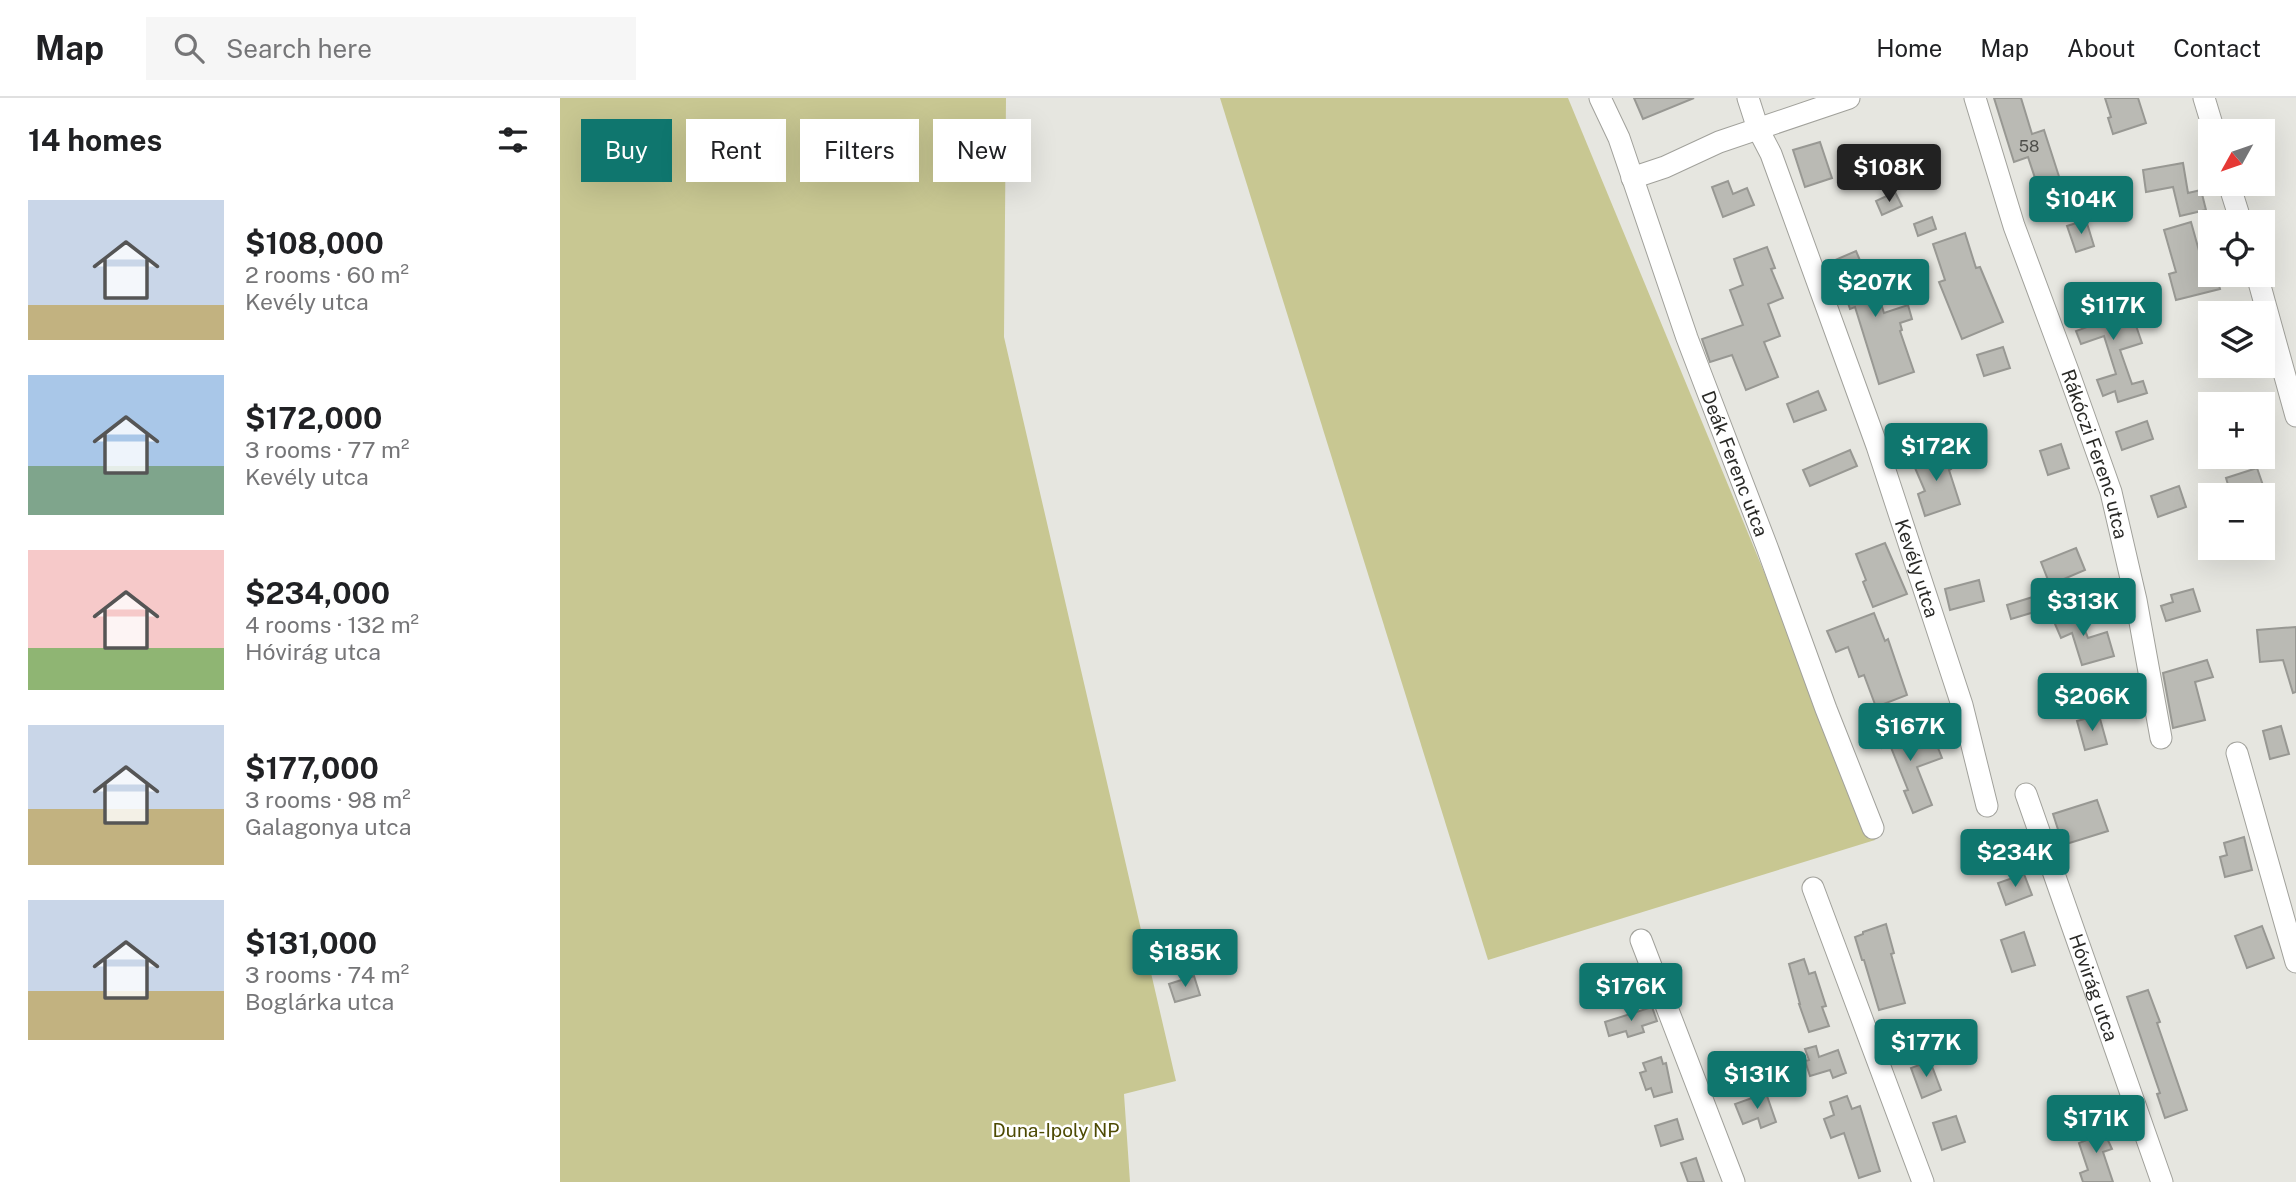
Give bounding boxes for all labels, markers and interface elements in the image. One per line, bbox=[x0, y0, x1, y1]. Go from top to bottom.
search box bbox=[146, 17, 636, 80]
text: Map bbox=[35, 29, 104, 67]
icon: search bbox=[170, 29, 208, 67]
text: Search here bbox=[226, 33, 372, 64]
text: Home bbox=[1876, 34, 1942, 62]
text: Map bbox=[1980, 34, 2029, 62]
text: About bbox=[2067, 34, 2135, 62]
text: Contact bbox=[2173, 34, 2261, 62]
chip: Buy bbox=[581, 119, 672, 182]
chip: Rent bbox=[686, 119, 786, 182]
chip: Filters bbox=[800, 119, 919, 182]
chip: New bbox=[933, 119, 1031, 182]
north arrow bbox=[2198, 119, 2275, 196]
map controls bbox=[2198, 119, 2275, 560]
icon: filters bbox=[494, 121, 532, 159]
text: 14 homes bbox=[28, 122, 162, 158]
house number: 58 bbox=[2019, 137, 2039, 156]
pin: $108K bbox=[1840, 144, 1938, 204]
text: $108K bbox=[1853, 153, 1925, 180]
pin: $104K bbox=[2032, 176, 2130, 236]
text: $104K bbox=[2045, 185, 2117, 212]
button: locate bbox=[2198, 210, 2275, 287]
text: $108,000 bbox=[245, 225, 384, 261]
icon: home bbox=[84, 228, 168, 312]
pin: $207K bbox=[1826, 260, 1924, 319]
text: 2 rooms · 60 m² bbox=[245, 261, 409, 288]
text: $207K bbox=[1837, 268, 1913, 295]
pin: $117K bbox=[2064, 282, 2162, 342]
text: Kevély utca bbox=[245, 288, 369, 315]
text: $117K bbox=[2080, 291, 2146, 318]
button: layers bbox=[2198, 301, 2275, 378]
street label: Rákóczi Ferenc utca bbox=[2057, 366, 2132, 541]
street label: Deák Ferenc utca bbox=[1697, 388, 1773, 539]
button: + bbox=[2198, 392, 2275, 469]
text: $172,000 bbox=[245, 400, 382, 436]
icon: home bbox=[84, 403, 168, 487]
pin: $172K bbox=[1887, 424, 1985, 483]
text: $172K bbox=[1900, 432, 1972, 459]
text: 3 rooms · 77 m² bbox=[245, 436, 409, 463]
text: Kevély utca bbox=[245, 463, 369, 490]
button: − bbox=[2198, 483, 2275, 560]
street label: Kevély utca bbox=[1891, 516, 1943, 620]
text: $234,000 bbox=[245, 575, 390, 611]
icon: home bbox=[84, 578, 168, 662]
pin: $313K bbox=[2034, 578, 2132, 638]
text: $313K bbox=[2047, 587, 2119, 614]
text: 4 rooms · 132 m² bbox=[245, 611, 419, 638]
text: Hóvirág utca bbox=[245, 638, 381, 665]
pin: $206K bbox=[2043, 674, 2141, 733]
text: $206K bbox=[2054, 682, 2130, 709]
pin: $167K bbox=[1861, 704, 1959, 763]
text: $167K bbox=[1874, 712, 1946, 739]
text: $177,000 bbox=[245, 750, 379, 786]
icon: home bbox=[84, 753, 168, 837]
text: 3 rooms · 98 m² bbox=[245, 786, 411, 813]
text: Galagonya utca bbox=[245, 813, 411, 840]
pin: $234K bbox=[1966, 830, 2064, 889]
text: $234K bbox=[1976, 838, 2054, 865]
text: $131,000 bbox=[245, 925, 377, 961]
icon: home bbox=[84, 928, 168, 1012]
pin: $185K bbox=[1136, 930, 1234, 989]
street label: Hóvirág utca bbox=[2065, 931, 2123, 1044]
text: $185K bbox=[1149, 938, 1221, 965]
text: 3 rooms · 74 m² bbox=[245, 961, 409, 988]
pin: $176K bbox=[1582, 964, 1680, 1023]
text: $176K bbox=[1595, 972, 1667, 999]
text: Boglárka utca bbox=[245, 988, 394, 1015]
pin: $177K bbox=[1877, 1020, 1975, 1079]
text: $177K bbox=[1891, 1028, 1961, 1055]
pin: $131K bbox=[1708, 1052, 1806, 1111]
text: $131K bbox=[1723, 1060, 1791, 1087]
pin: $171K bbox=[2047, 1096, 2145, 1155]
text: $171K bbox=[2063, 1104, 2129, 1131]
park label: Duna-Ipoly NP bbox=[993, 1119, 1119, 1141]

